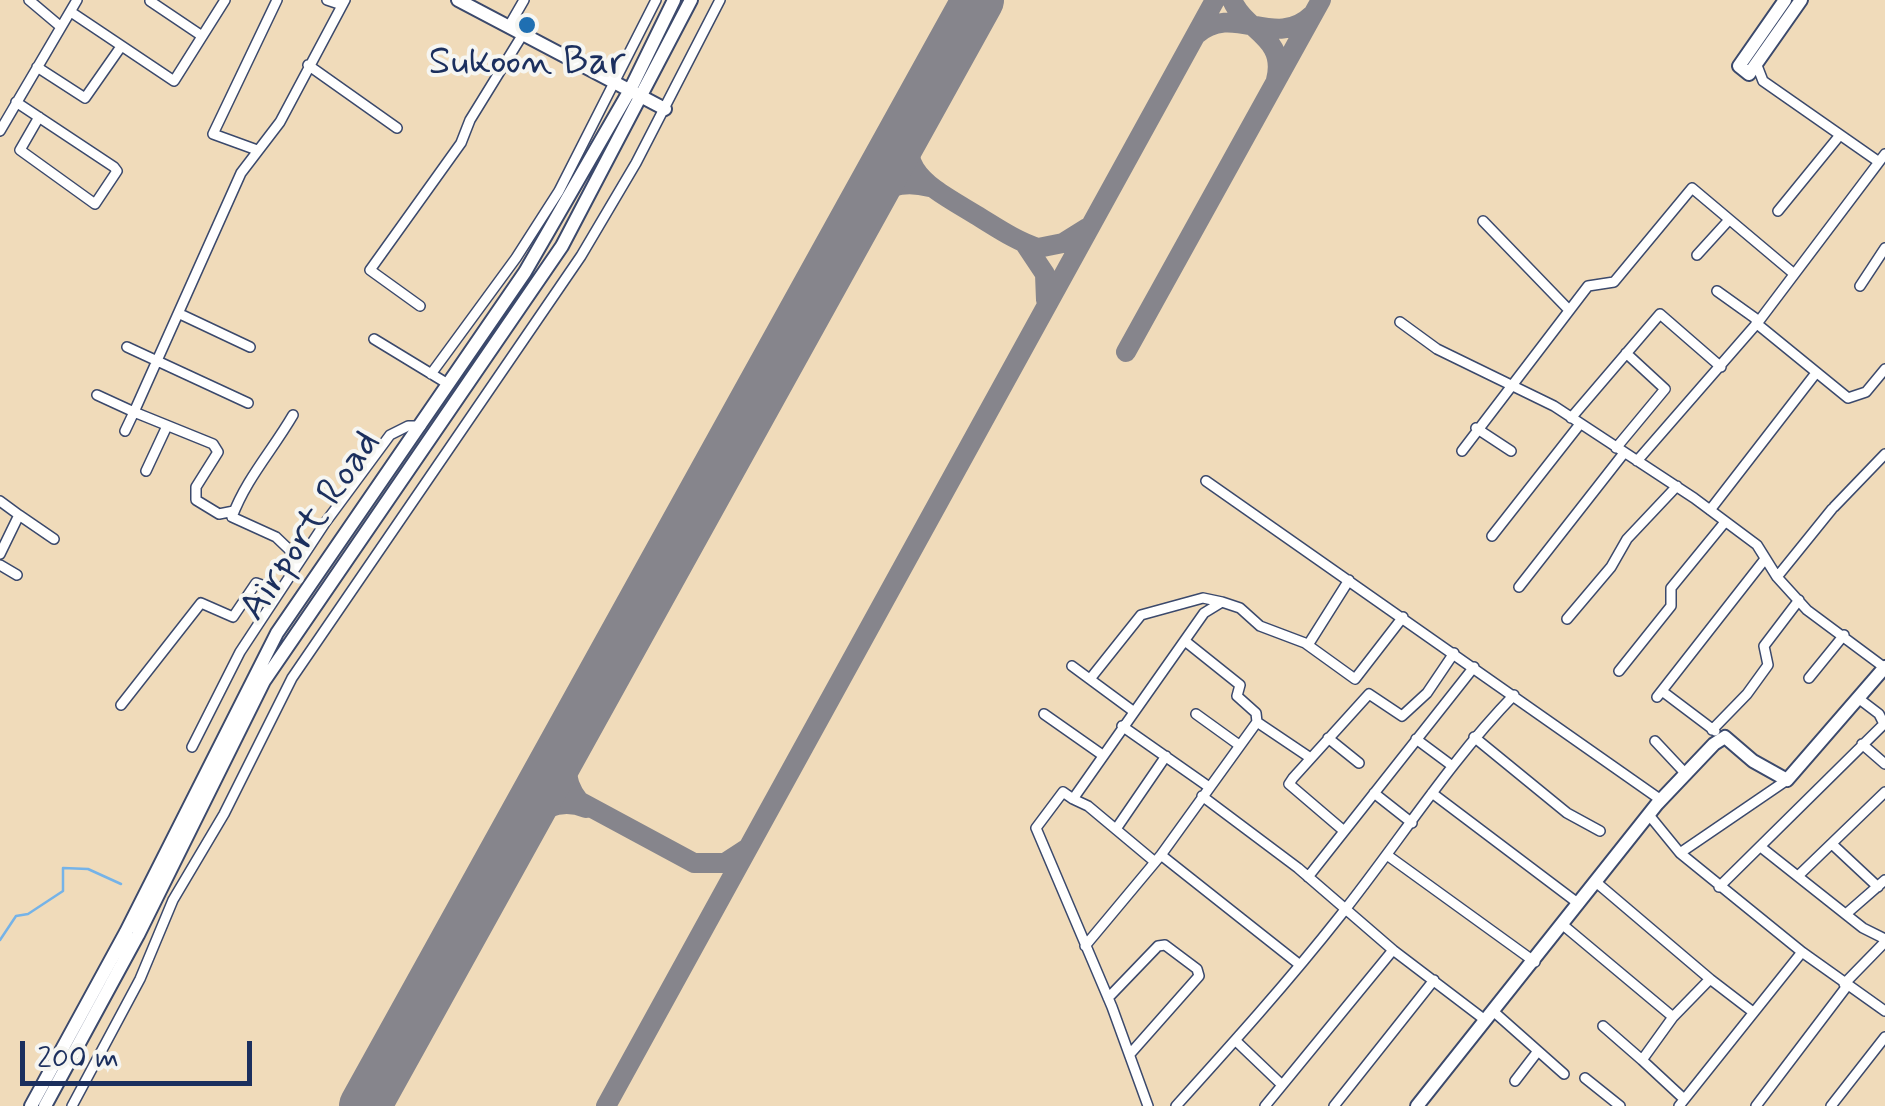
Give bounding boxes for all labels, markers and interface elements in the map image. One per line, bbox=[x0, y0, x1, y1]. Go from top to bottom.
marker: Sukoon Bar bbox=[516, 14, 538, 36]
place label: Sukoon Bar bbox=[428, 41, 626, 89]
street label: Airport Road bbox=[231, 423, 393, 631]
scale bar bbox=[25, 1021, 258, 1083]
text: 200 m bbox=[37, 1039, 119, 1078]

